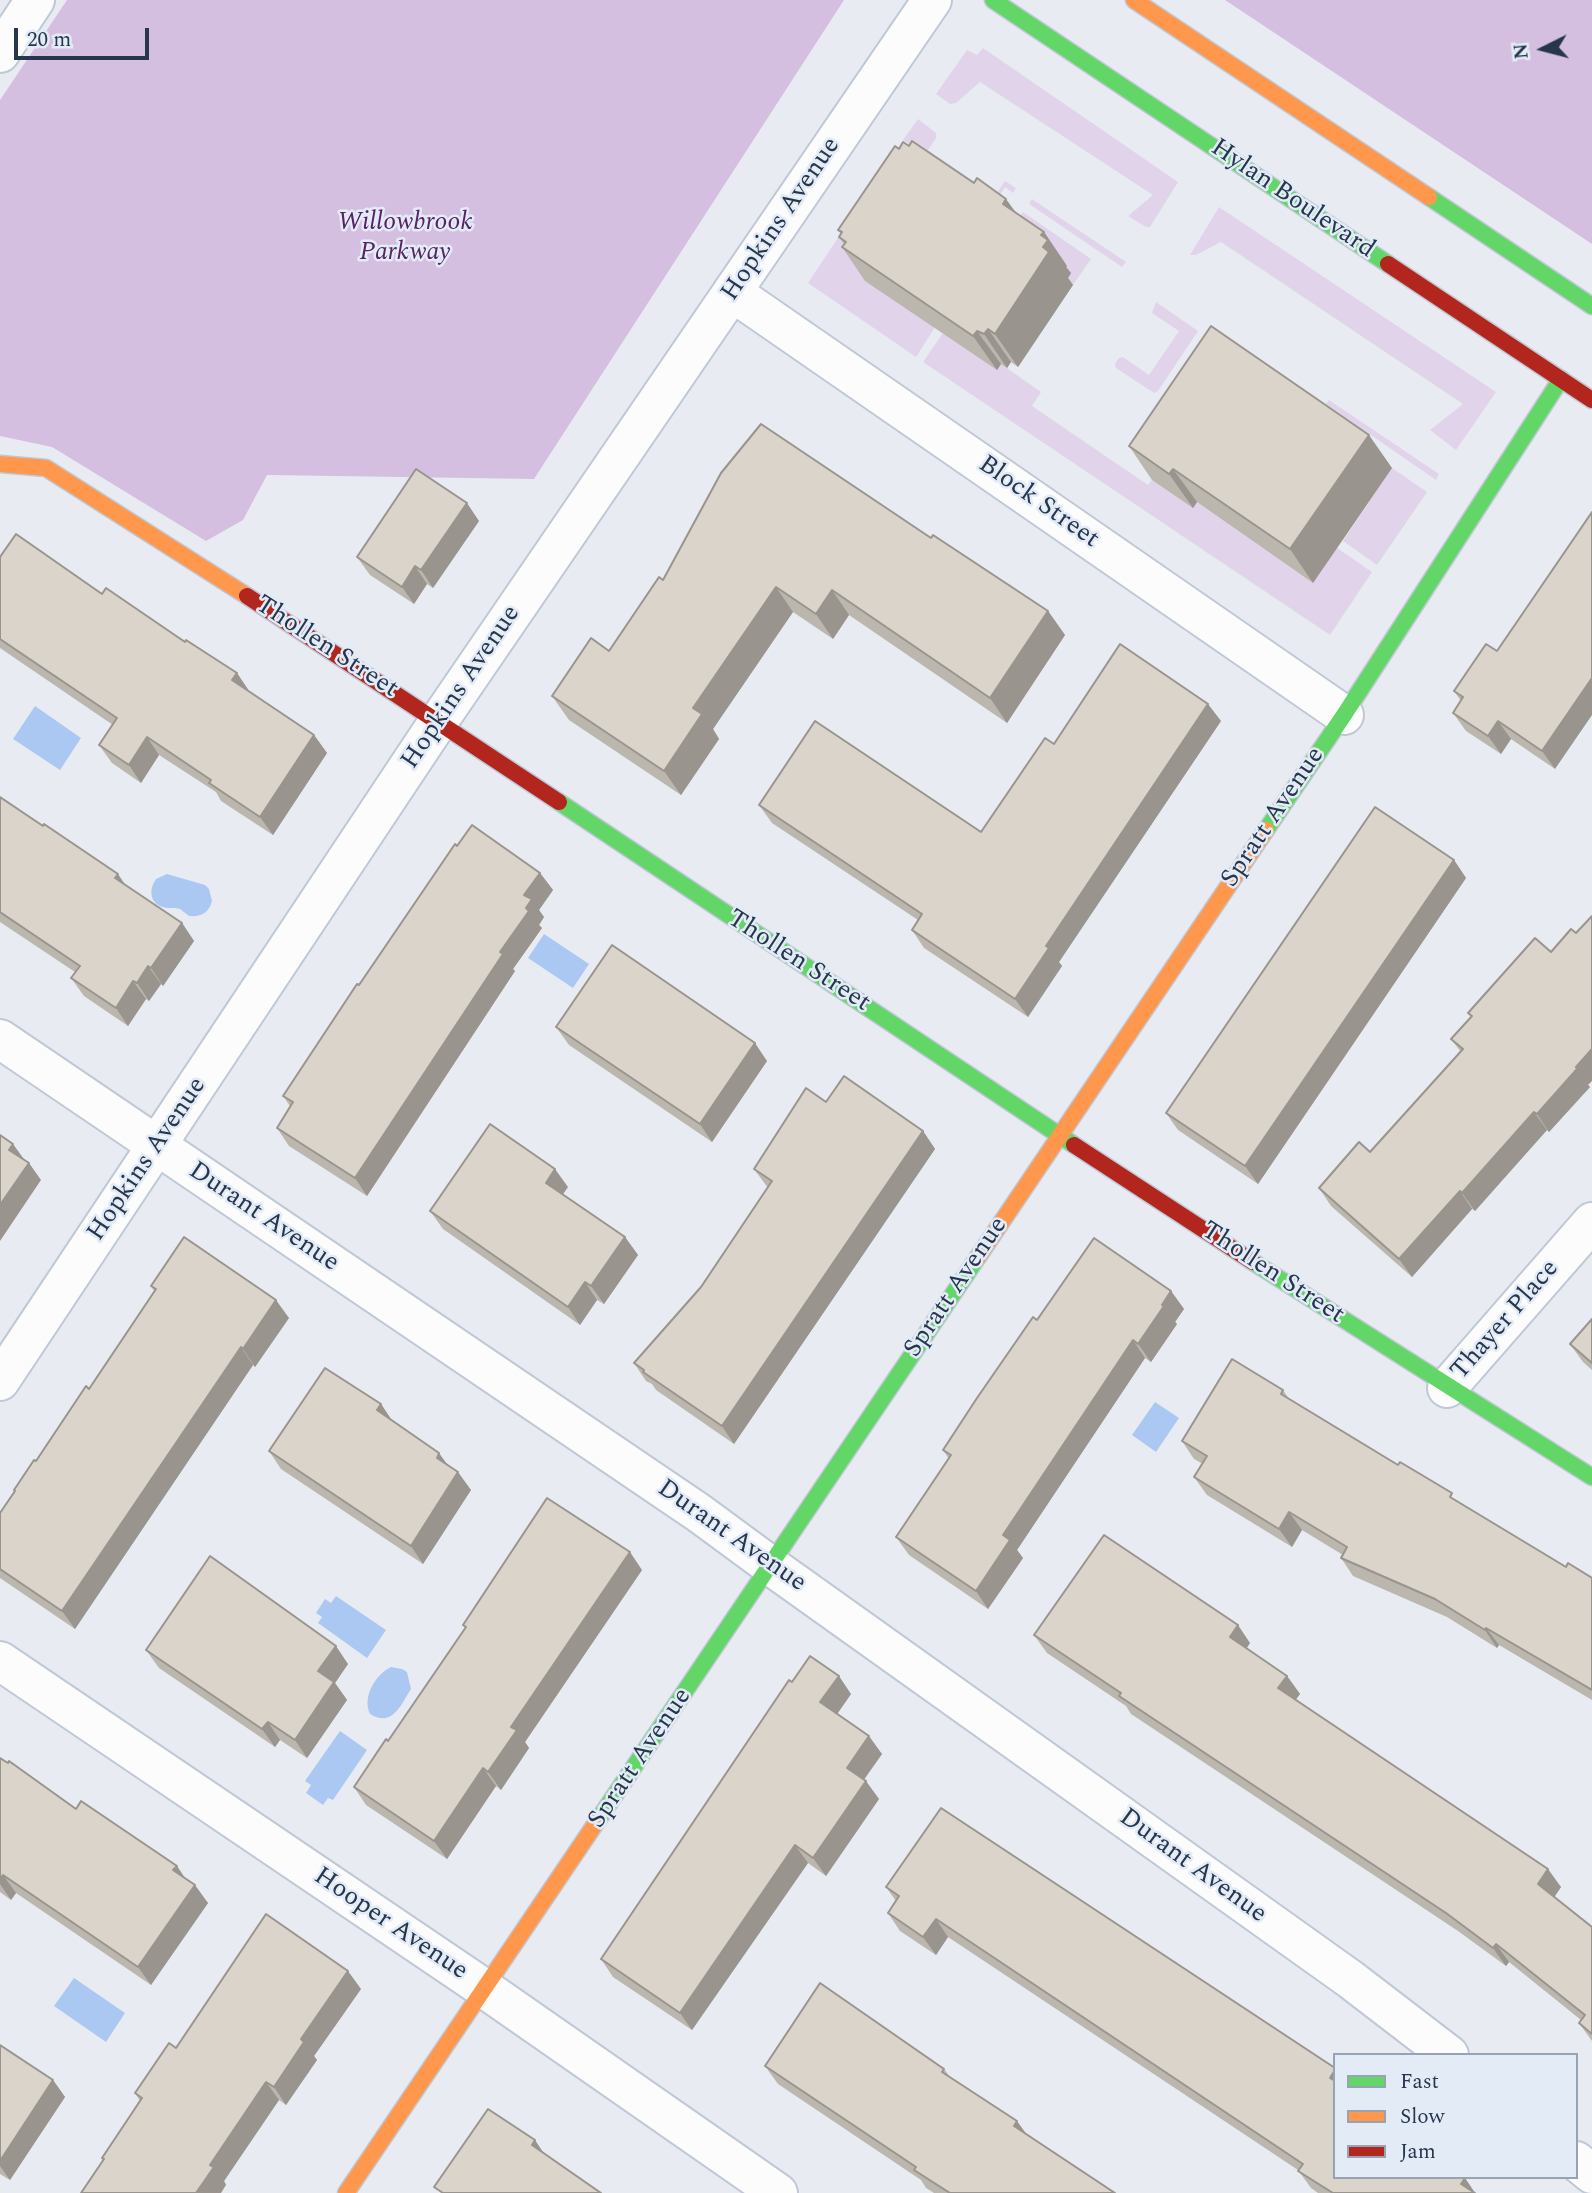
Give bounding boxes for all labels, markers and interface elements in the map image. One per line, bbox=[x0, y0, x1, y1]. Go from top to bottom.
scale bar bbox=[18, 14, 152, 58]
north arrow bbox=[1508, 14, 1578, 84]
text: 20 m bbox=[27, 24, 71, 56]
text: N bbox=[1506, 42, 1537, 60]
street label: Hopkins Avenue bbox=[716, 132, 848, 308]
street label: Hylan Boulevard bbox=[1204, 133, 1380, 267]
park label: Willowbrook Parkway bbox=[337, 208, 473, 270]
street label: Block Street bbox=[972, 450, 1104, 556]
street label: Thollen Street bbox=[249, 590, 403, 706]
street label: Hopkins Avenue bbox=[396, 600, 528, 776]
street label: Spratt Avenue bbox=[1216, 742, 1332, 894]
street label: Thollen Street bbox=[721, 904, 875, 1020]
street label: Hopkins Avenue bbox=[82, 1072, 214, 1248]
street label: Durant Avenue bbox=[182, 1156, 344, 1280]
street label: Spratt Avenue bbox=[899, 1212, 1015, 1364]
street label: Thollen Street bbox=[1195, 1216, 1349, 1332]
street label: Thayer Place bbox=[1445, 1255, 1567, 1387]
street label: Durant Avenue bbox=[651, 1474, 811, 1600]
street label: Spratt Avenue bbox=[583, 1683, 699, 1835]
street label: Durant Avenue bbox=[1112, 1803, 1272, 1931]
street label: Hooper Avenue bbox=[307, 1862, 473, 1988]
legend bbox=[1333, 2053, 1578, 2179]
text: Fast bbox=[1400, 2066, 1439, 2098]
text: Slow bbox=[1400, 2101, 1444, 2133]
text: Jam bbox=[1400, 2136, 1436, 2168]

